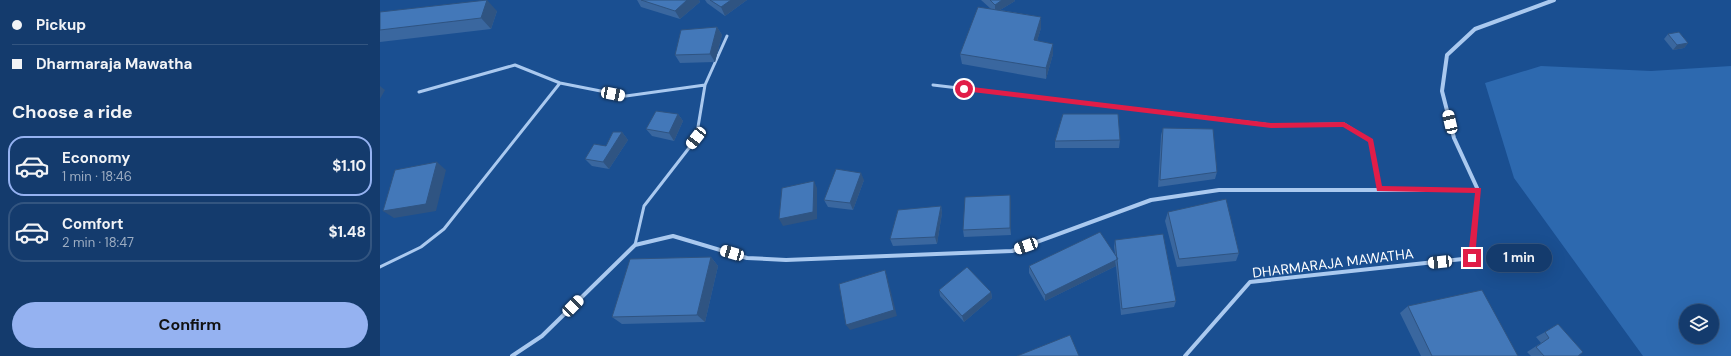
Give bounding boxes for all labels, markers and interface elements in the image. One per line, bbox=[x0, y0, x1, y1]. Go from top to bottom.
text: Pickup bbox=[36, 15, 86, 35]
text: Dharmaraja Mawatha bbox=[36, 54, 192, 74]
route start bbox=[955, 80, 973, 98]
car bbox=[600, 86, 626, 102]
text: Choose a ride bbox=[12, 100, 133, 124]
car bbox=[1441, 109, 1459, 135]
car bbox=[684, 125, 708, 151]
icon: car bbox=[14, 148, 50, 184]
text: Economy bbox=[62, 148, 130, 168]
text: $1.10 bbox=[332, 156, 366, 176]
text: 1 min · 18:46 bbox=[62, 168, 132, 185]
icon: car bbox=[14, 214, 50, 250]
text: Comfort bbox=[62, 214, 123, 234]
text: $1.48 bbox=[328, 222, 366, 242]
text: 2 min · 18:47 bbox=[62, 234, 134, 251]
car bbox=[1013, 236, 1039, 256]
car bbox=[719, 244, 745, 262]
street label: DHARMARAJA MAWATHA bbox=[1251, 244, 1415, 282]
callout: 1 min bbox=[1486, 244, 1552, 272]
route end bbox=[1463, 249, 1481, 267]
text: 1 min bbox=[1503, 249, 1535, 266]
car bbox=[1427, 255, 1453, 269]
car bbox=[560, 293, 586, 319]
button: Confirm bbox=[12, 302, 368, 348]
map controls bbox=[1679, 304, 1719, 344]
button: layers bbox=[1679, 304, 1719, 344]

